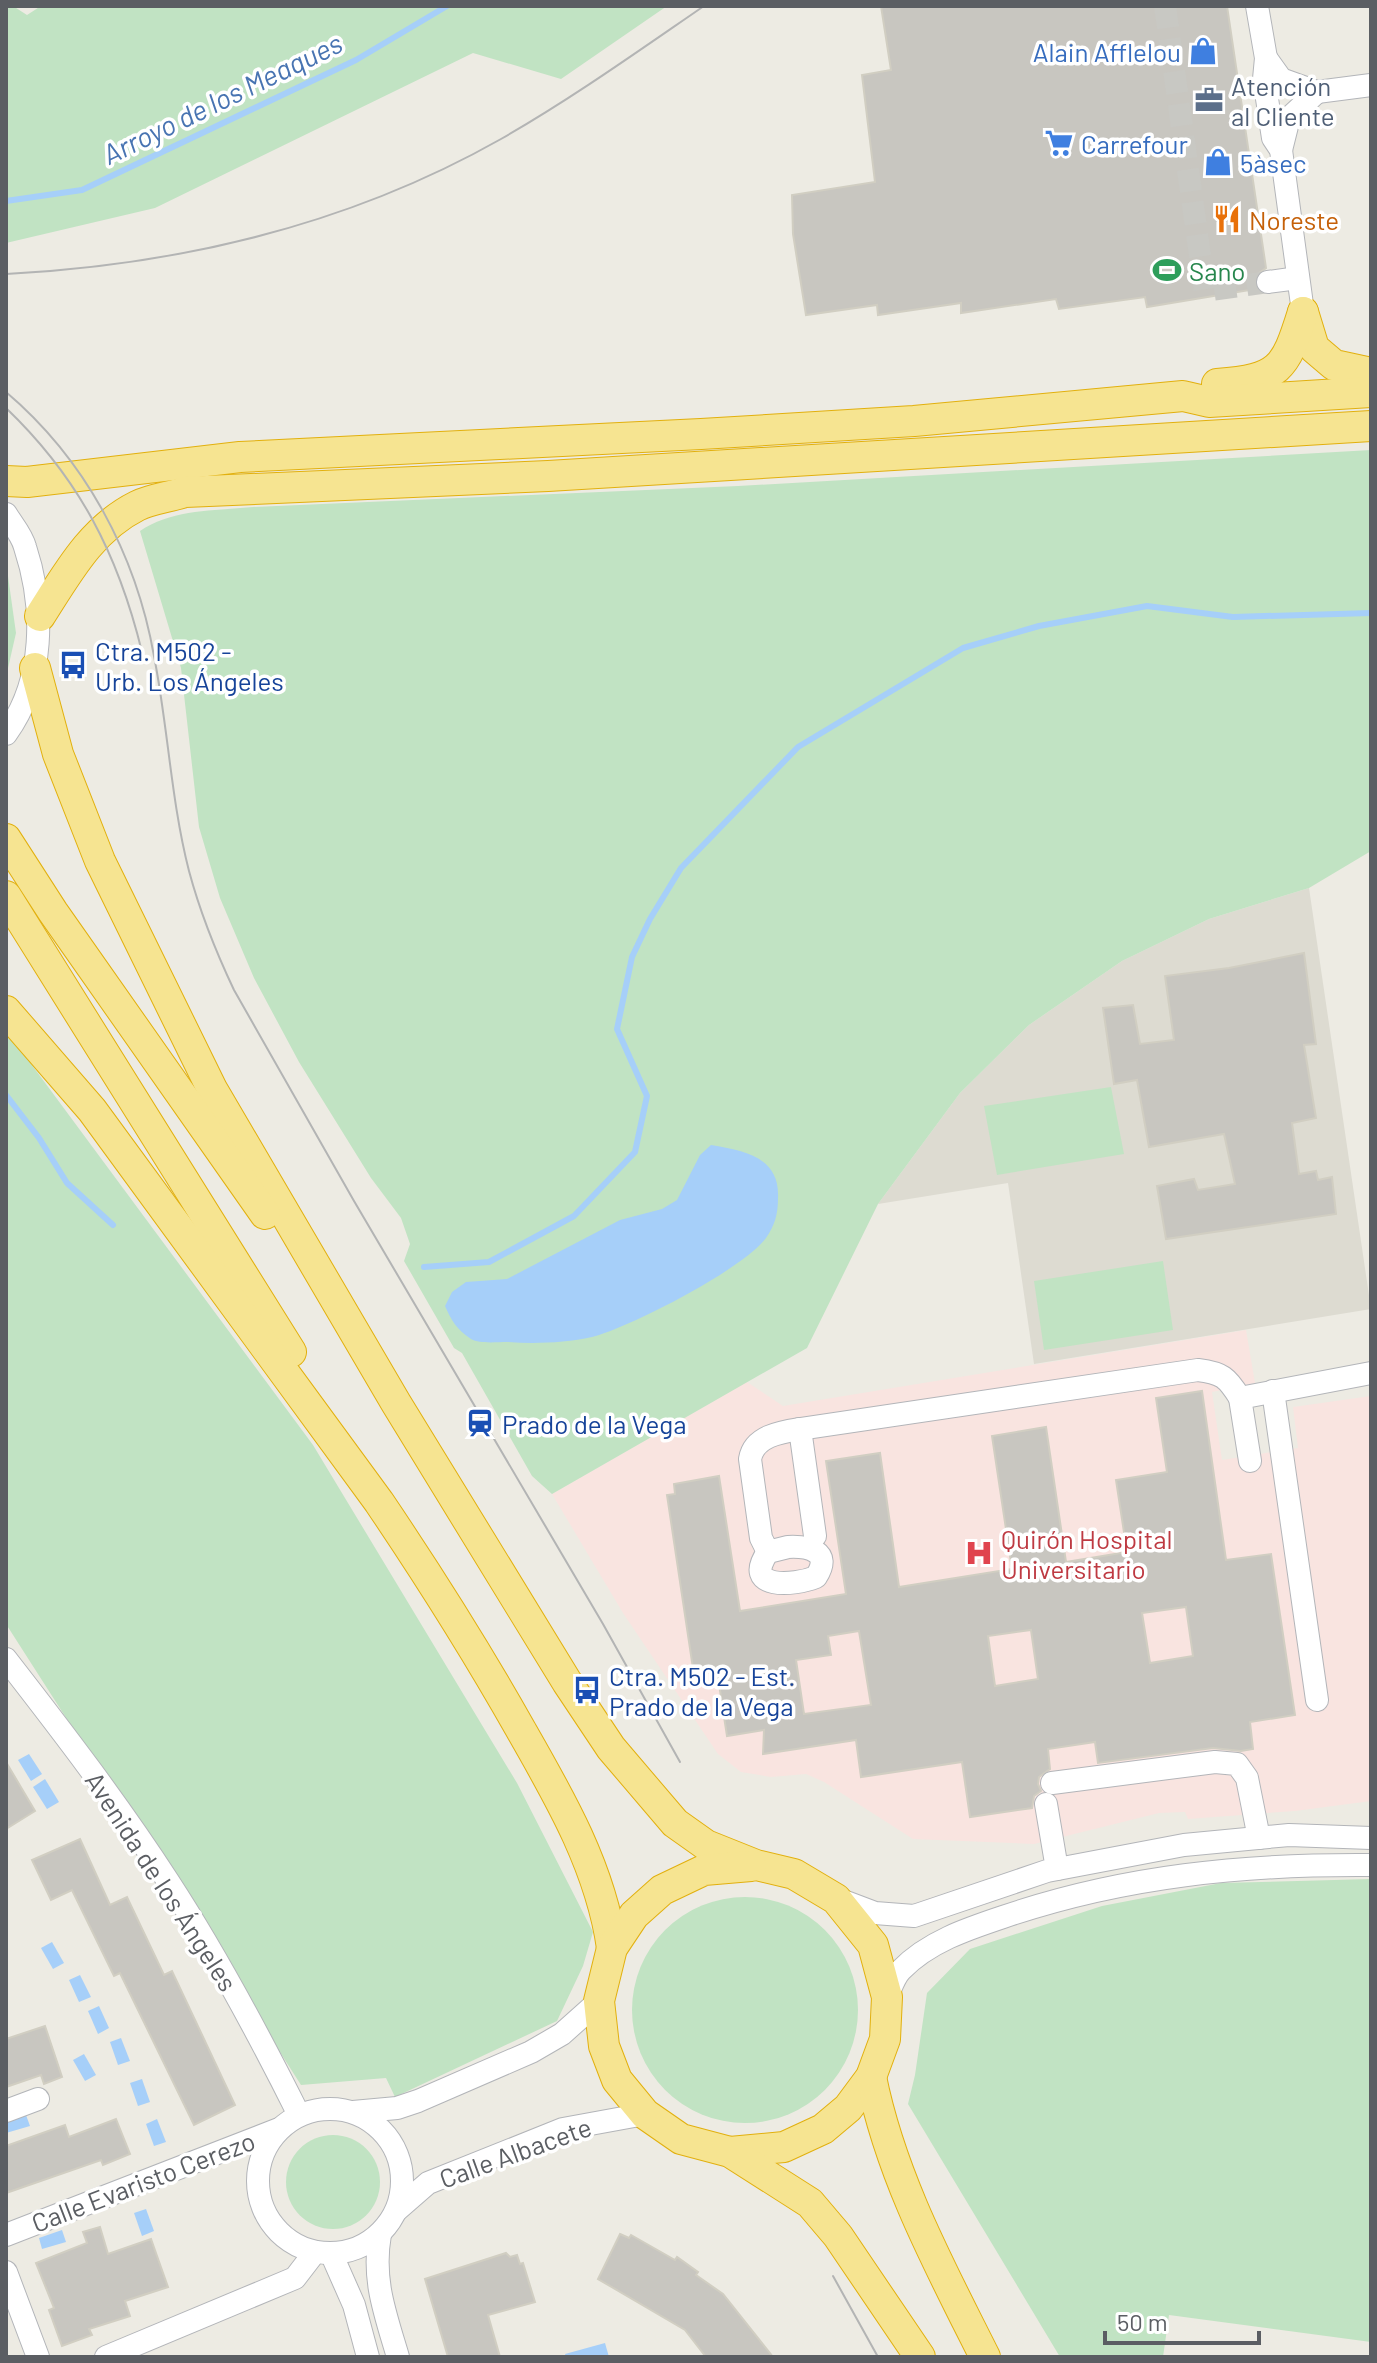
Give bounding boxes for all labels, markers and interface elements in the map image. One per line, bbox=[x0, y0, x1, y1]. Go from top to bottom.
water label: Arroyo de los Meaques bbox=[97, 25, 347, 171]
place label: Alain Afflelou bbox=[1033, 36, 1181, 67]
shop icon: Alain Afflelou bbox=[1188, 36, 1218, 66]
place label: Atención al Cliente bbox=[1231, 70, 1335, 131]
office icon: Atención al Cliente bbox=[1194, 85, 1224, 115]
supermarket icon: Carrefour bbox=[1044, 128, 1074, 158]
place label: Carrefour bbox=[1081, 128, 1189, 159]
shop icon: 5àsec bbox=[1203, 147, 1233, 177]
place label: 5àsec bbox=[1240, 147, 1307, 178]
restaurant icon: Noreste bbox=[1212, 204, 1242, 234]
place label: Noreste bbox=[1249, 204, 1339, 235]
sports icon: Sano bbox=[1152, 255, 1182, 285]
place label: Sano bbox=[1189, 255, 1245, 286]
place label: Ctra. M502 - Urb. Los Ángeles bbox=[95, 635, 284, 696]
bus stop icon: Ctra. M502 - Urb. Los Ángeles bbox=[58, 650, 88, 680]
station icon: Prado de la Vega bbox=[465, 1408, 495, 1438]
place label: Prado de la Vega bbox=[502, 1408, 686, 1439]
place label: Quirón Hospital Universitario bbox=[1001, 1523, 1172, 1584]
hospital icon: Quirón Hospital Universitario bbox=[964, 1538, 994, 1568]
place label: Ctra. M502 - Est. Prado de la Vega bbox=[609, 1660, 796, 1721]
bus stop icon: Ctra. M502 - Est. Prado de la Vega bbox=[572, 1675, 602, 1705]
street label: Avenida de los Ángeles bbox=[80, 1766, 244, 1996]
street label: Calle Albacete bbox=[435, 2110, 595, 2194]
street label: Calle Evaristo Cerezo bbox=[27, 2124, 259, 2238]
scale bar bbox=[1105, 2295, 1259, 2345]
text: 50 m bbox=[1117, 2307, 1168, 2336]

